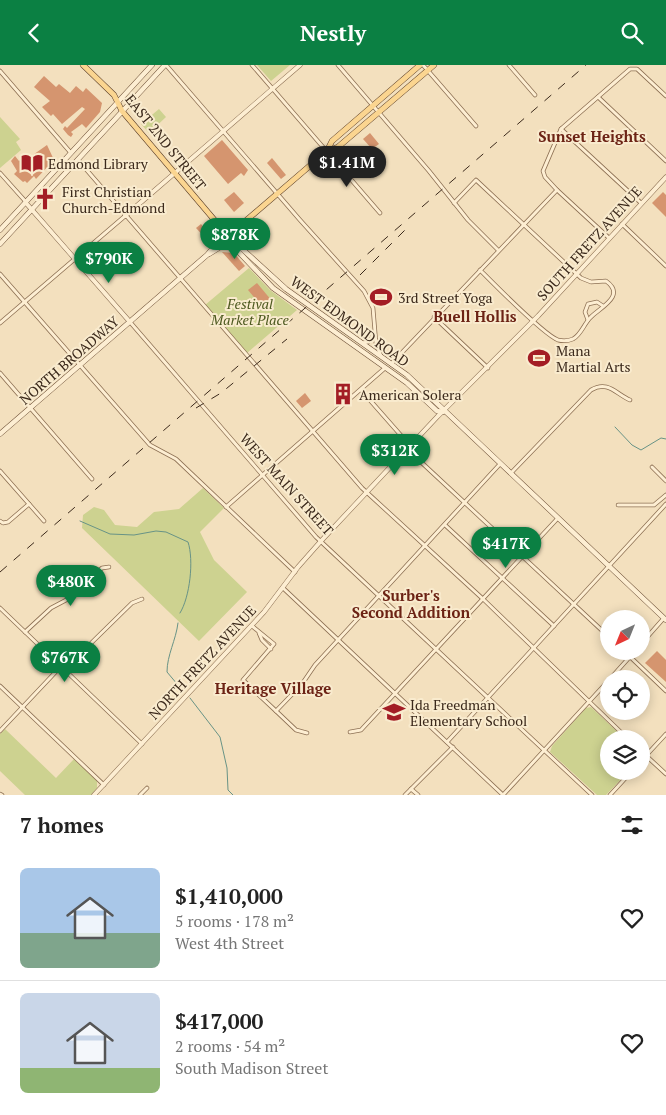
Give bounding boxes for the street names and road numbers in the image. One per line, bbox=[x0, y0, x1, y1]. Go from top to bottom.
street label: EAST 2ND STREET bbox=[121, 90, 211, 194]
street label: SOUTH FRETZ AVENUE bbox=[532, 182, 646, 304]
street label: WEST EDMOND ROAD bbox=[287, 271, 413, 371]
street label: NORTH BROADWAY bbox=[15, 311, 123, 408]
street label: WEST MAIN STREET bbox=[236, 429, 338, 539]
street label: NORTH FRETZ AVENUE bbox=[144, 601, 260, 723]

